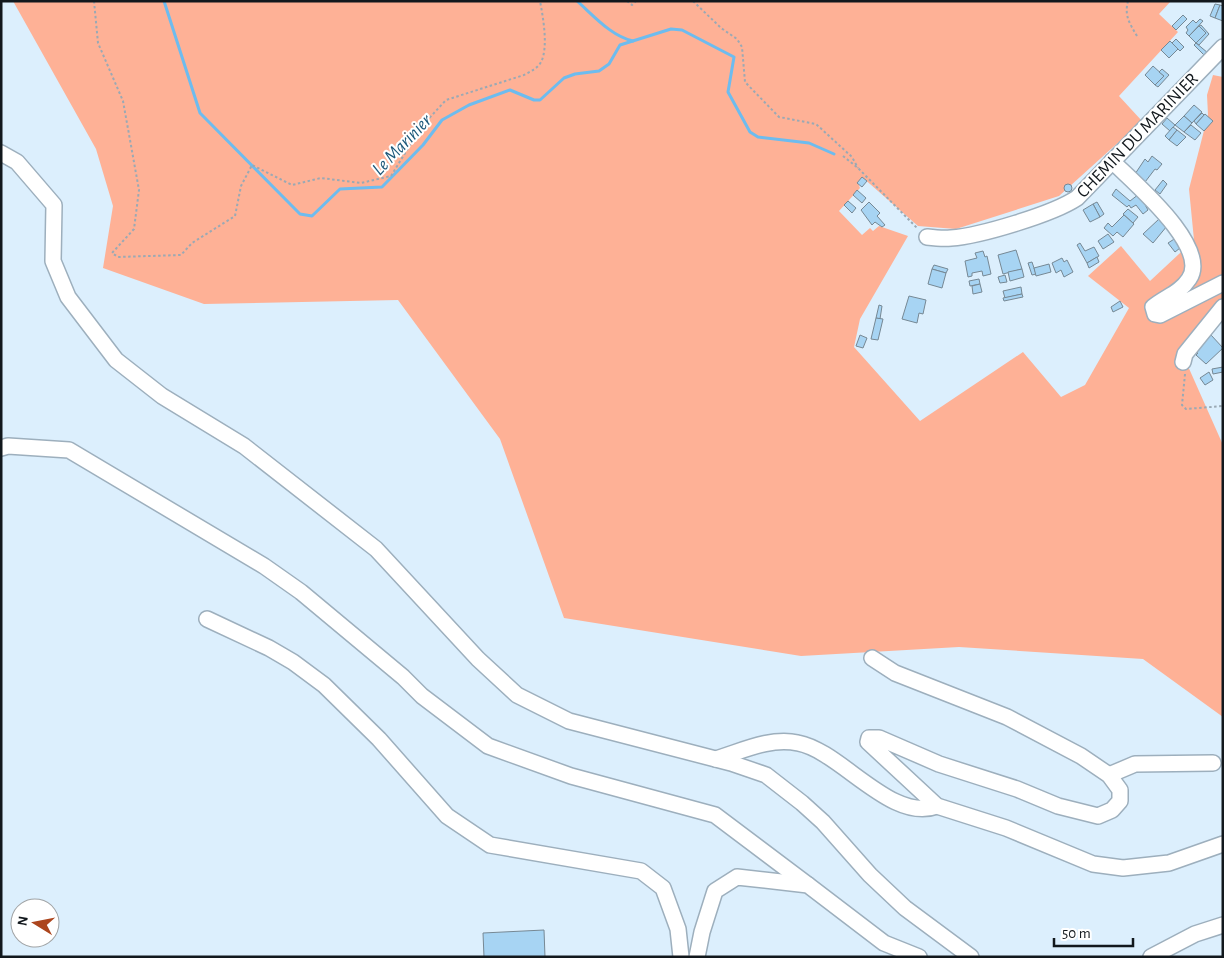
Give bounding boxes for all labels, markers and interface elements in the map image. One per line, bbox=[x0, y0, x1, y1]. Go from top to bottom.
street label: CHEMIN DU MARINIER bbox=[1074, 70, 1202, 202]
water label: Le Marinier bbox=[369, 110, 436, 179]
north arrow bbox=[10, 898, 60, 948]
text: N bbox=[15, 915, 31, 927]
scale bar bbox=[1054, 916, 1133, 948]
text: 50 m bbox=[1062, 926, 1091, 941]

